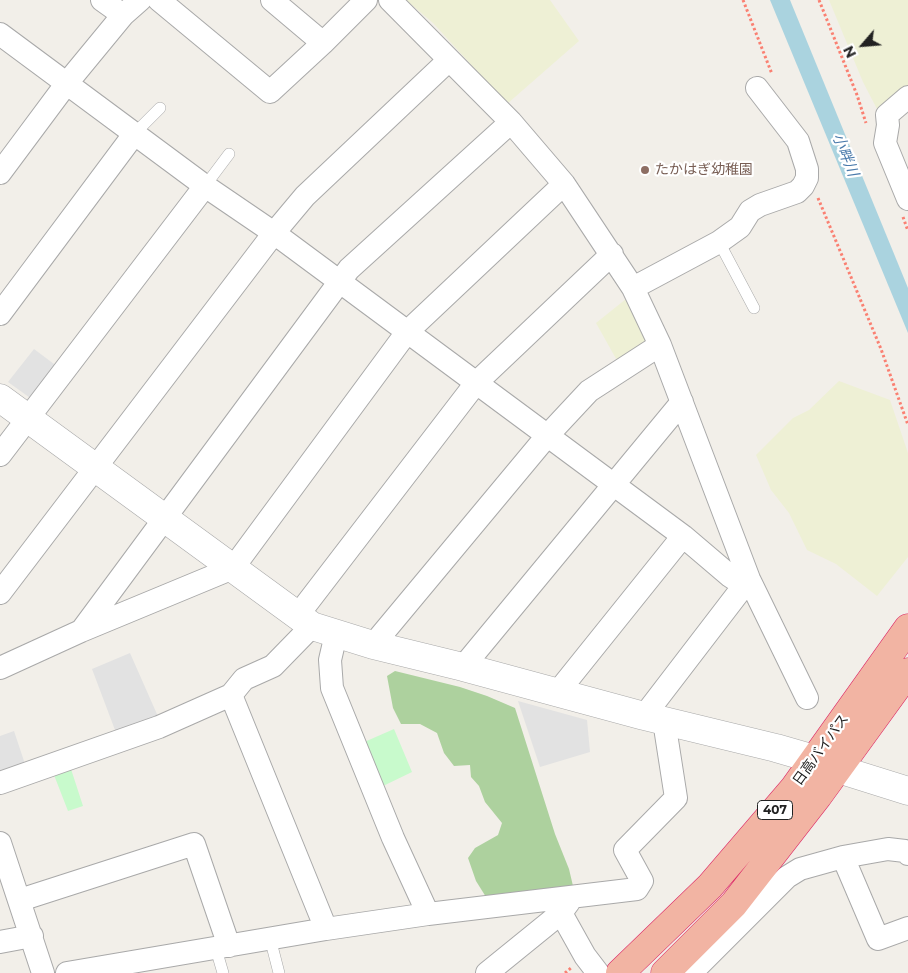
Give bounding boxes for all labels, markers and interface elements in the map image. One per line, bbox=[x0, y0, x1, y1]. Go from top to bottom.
north arrow bbox=[838, 20, 888, 70]
text: N bbox=[839, 43, 860, 61]
water label: 小畔川 bbox=[828, 131, 862, 179]
place label: たかはぎ幼稚園 bbox=[655, 162, 753, 178]
marker: たかはぎ幼稚園 bbox=[639, 164, 651, 176]
street label: 日高バイパス bbox=[790, 711, 852, 789]
road number: 407 bbox=[758, 800, 792, 820]

